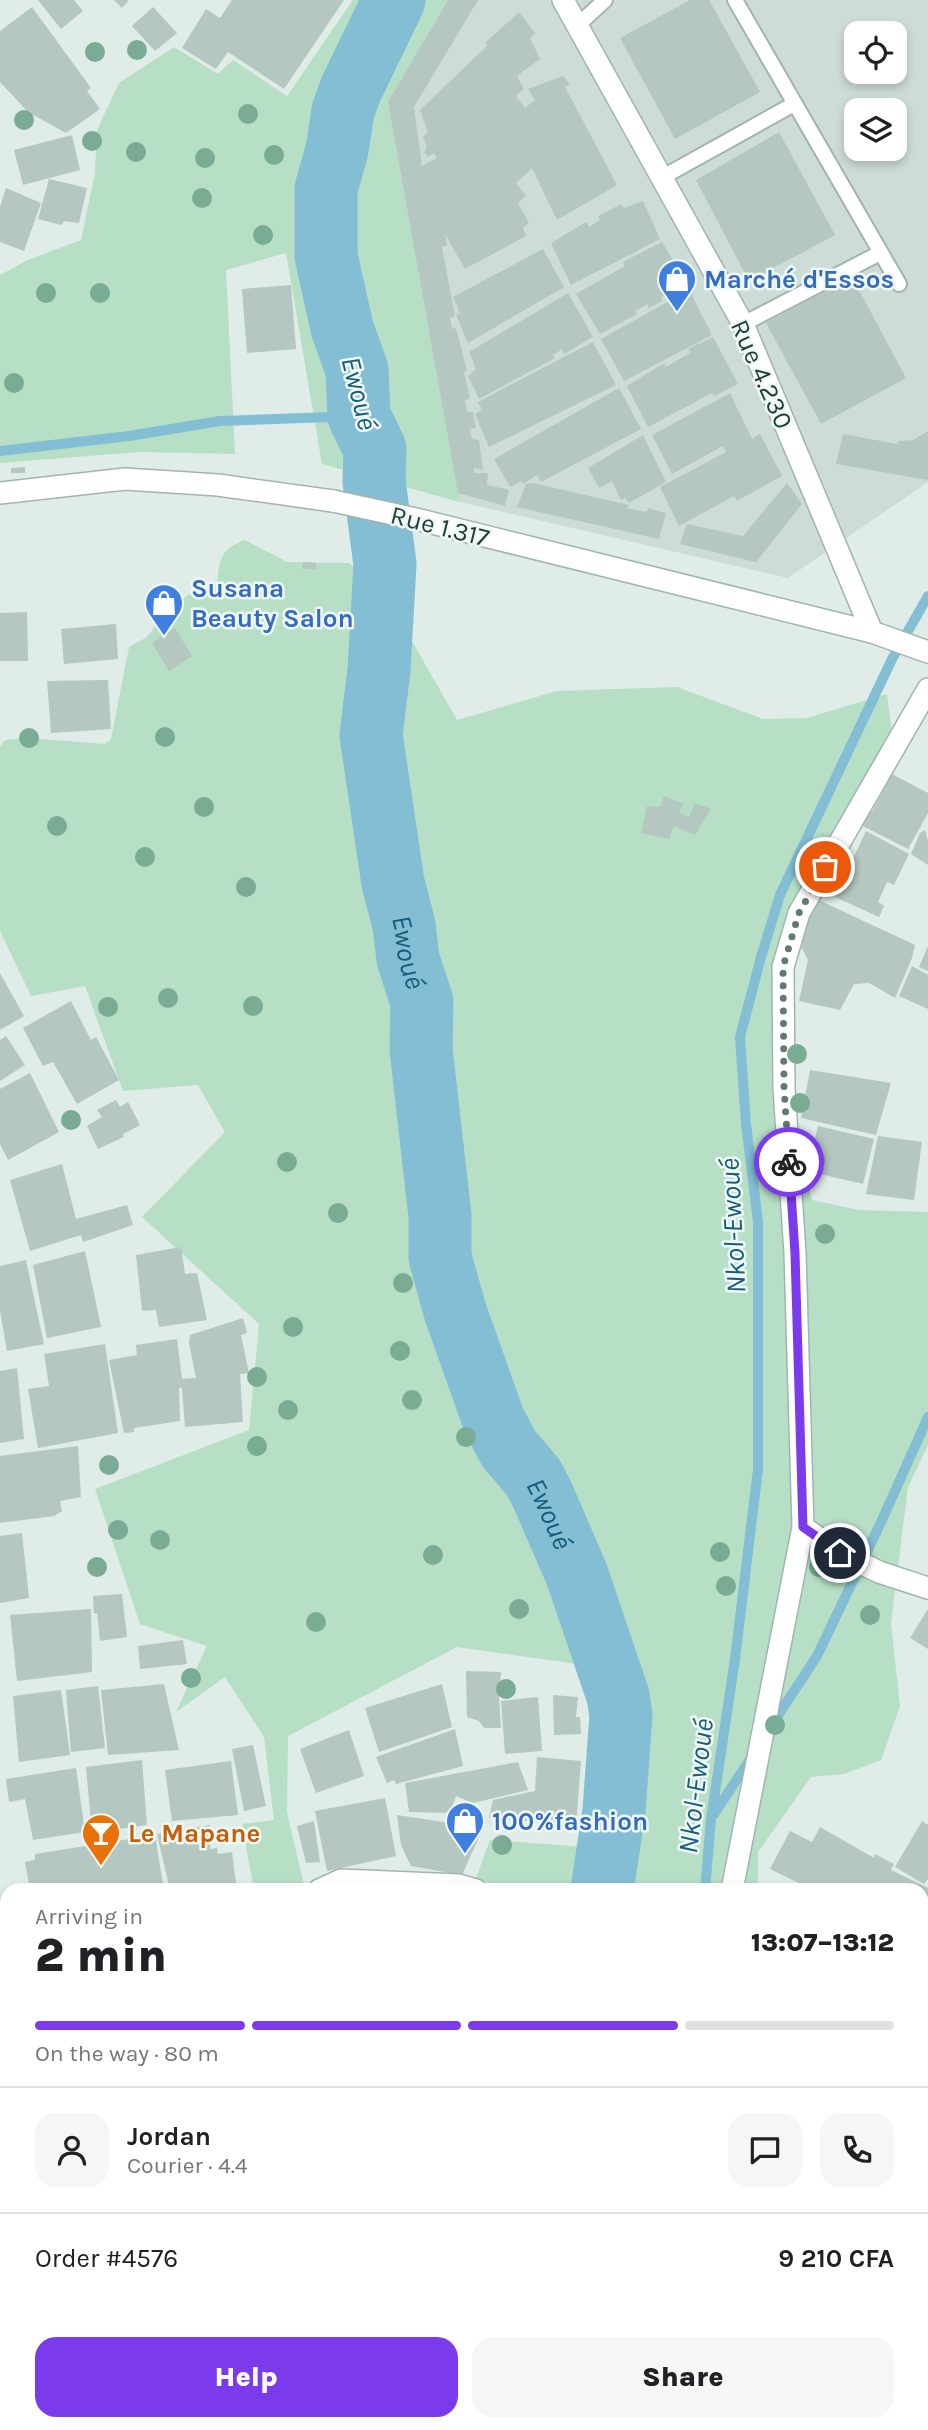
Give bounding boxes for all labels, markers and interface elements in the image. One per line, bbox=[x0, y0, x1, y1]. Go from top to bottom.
map controls bbox=[844, 21, 907, 161]
button: locate bbox=[844, 21, 907, 84]
button: layers bbox=[844, 98, 907, 161]
shop icon: Marché d'Essos bbox=[656, 258, 698, 313]
place label: Marché d'Essos bbox=[704, 264, 894, 295]
street label: Rue 4.230 bbox=[724, 315, 799, 434]
water label: Ewoué bbox=[335, 353, 385, 433]
street label: Rue 1.317 bbox=[387, 499, 492, 554]
place label: Susana Beauty Salon bbox=[191, 573, 354, 634]
shop icon: Susana Beauty Salon bbox=[143, 582, 185, 637]
pin bbox=[795, 837, 855, 897]
icon: bag bbox=[806, 848, 844, 886]
water label: Ewoué bbox=[385, 911, 433, 993]
courier bbox=[754, 1127, 824, 1197]
icon: bike bbox=[770, 1143, 808, 1181]
water label: Nkol-Ewoué bbox=[712, 1157, 753, 1294]
water label: Ewoué bbox=[519, 1472, 580, 1554]
pin bbox=[810, 1523, 870, 1583]
icon: home bbox=[821, 1534, 859, 1572]
water label: Nkol-Ewoué bbox=[671, 1717, 720, 1855]
shop icon: 100%fashion bbox=[444, 1800, 486, 1855]
place label: 100%fashion bbox=[492, 1806, 648, 1837]
bar icon: Le Mapane bbox=[80, 1812, 122, 1867]
place label: Le Mapane bbox=[128, 1818, 260, 1849]
text: Arriving in bbox=[35, 1903, 143, 1930]
text: 13:07–13:12 bbox=[751, 1927, 894, 1958]
text: 2 min bbox=[35, 1929, 167, 1983]
text: On the way · 80 m bbox=[35, 2040, 219, 2067]
button: person bbox=[35, 2113, 109, 2187]
button: chat bbox=[728, 2113, 802, 2187]
button: phone bbox=[820, 2113, 894, 2187]
text: Jordan bbox=[127, 2121, 211, 2152]
text: Courier · 4.4 bbox=[127, 2152, 248, 2179]
text: Order #4576 bbox=[35, 2243, 178, 2274]
text: 9 210 CFA bbox=[778, 2243, 894, 2274]
button: Help bbox=[35, 2337, 458, 2417]
button: Share bbox=[472, 2337, 894, 2417]

